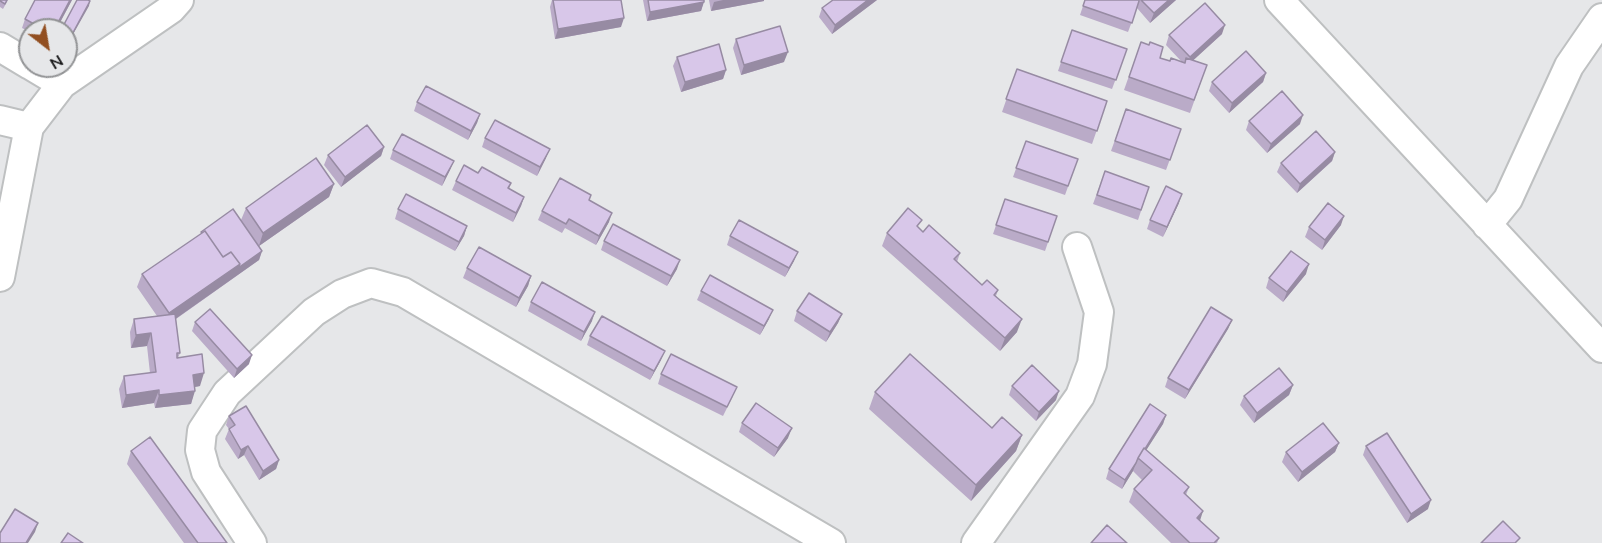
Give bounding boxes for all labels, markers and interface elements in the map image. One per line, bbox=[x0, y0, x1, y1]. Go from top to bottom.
north arrow bbox=[18, 18, 78, 78]
text: N bbox=[45, 49, 67, 74]

